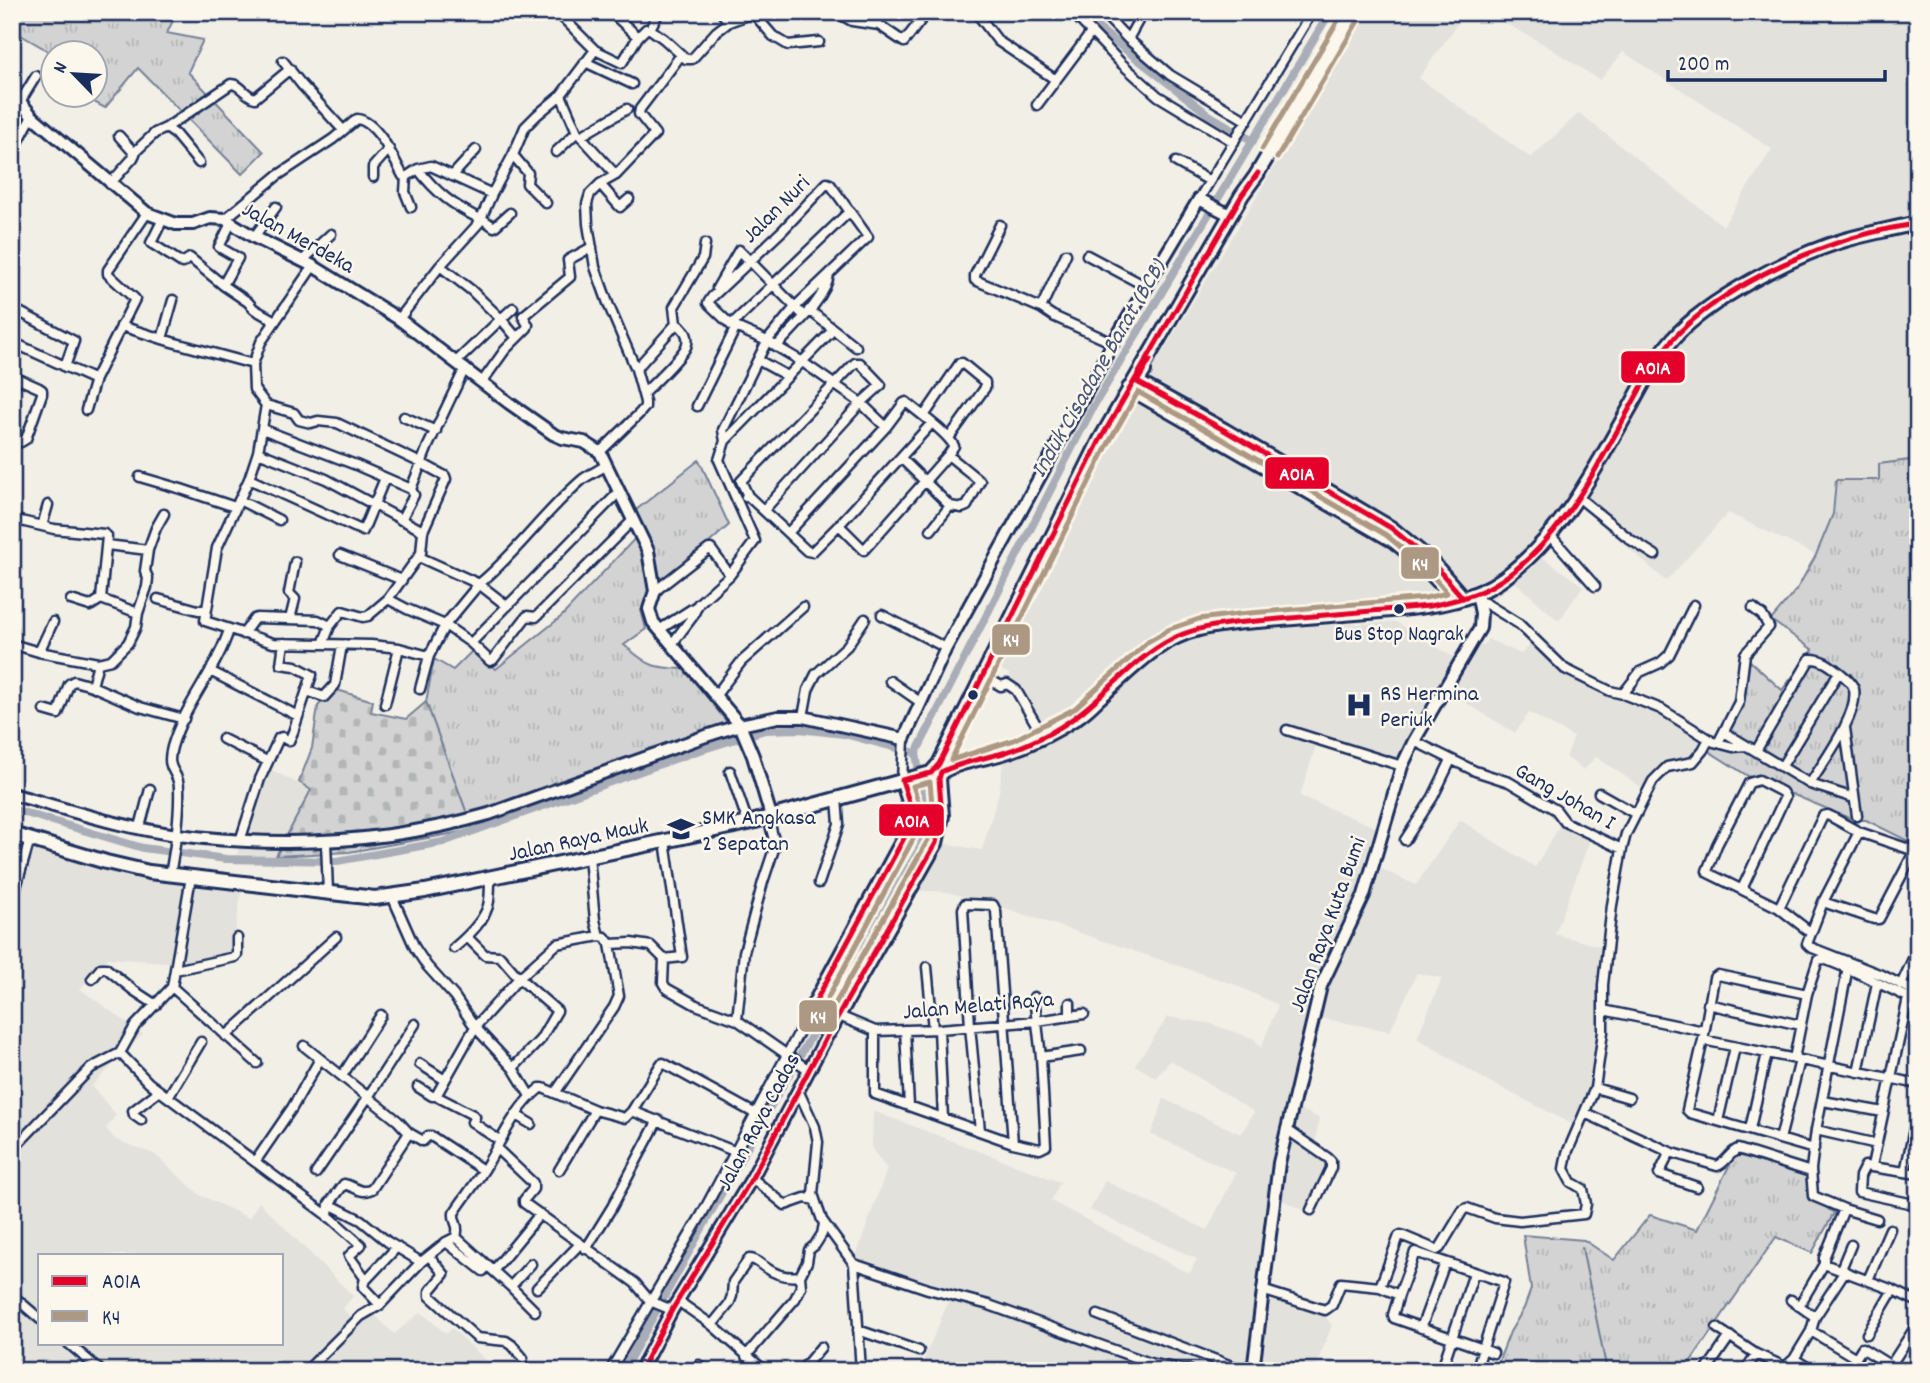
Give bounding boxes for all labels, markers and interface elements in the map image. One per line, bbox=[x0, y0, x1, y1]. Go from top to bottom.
north arrow bbox=[38, 38, 108, 108]
scale bar bbox=[1668, 38, 1884, 82]
text: 200 m bbox=[1678, 51, 1729, 81]
text: N bbox=[48, 58, 76, 78]
street label: Jalan Nuri bbox=[736, 169, 819, 252]
street label: Jalan Merdeka bbox=[235, 194, 361, 284]
water label: Induk Cisadane Barat (BCB) bbox=[1023, 253, 1177, 485]
line badge: A01A bbox=[1620, 350, 1686, 384]
text: A01A bbox=[1635, 357, 1671, 384]
line badge: A01A bbox=[1264, 456, 1330, 490]
text: A01A bbox=[1279, 463, 1315, 490]
line badge: K4 bbox=[1400, 546, 1440, 580]
text: K4 bbox=[1412, 553, 1428, 580]
marker: Bus Stop Nagrak bbox=[1392, 602, 1406, 616]
place label: Bus Stop Nagrak bbox=[1334, 621, 1464, 651]
line badge: K4 bbox=[991, 623, 1031, 656]
text: K4 bbox=[1003, 629, 1019, 656]
place label: RS Hermina Periuk bbox=[1380, 679, 1480, 738]
unlabelled marker bbox=[966, 688, 980, 702]
hospital icon: RS Hermina Periuk bbox=[1344, 690, 1374, 720]
street label: Gang Johan I bbox=[1508, 756, 1621, 840]
place label: SMK Angkasa 2 Sepatan bbox=[702, 803, 817, 862]
line badge: A01A bbox=[878, 803, 945, 837]
street label: Jalan Raya Mauk bbox=[506, 810, 652, 872]
text: A01A bbox=[894, 810, 930, 837]
school or university icon: SMK Angkasa 2 Sepatan bbox=[666, 814, 696, 844]
street label: Jalan Raya Kuta Bumi bbox=[1282, 833, 1376, 1018]
street label: Jalan Melati Raya bbox=[902, 984, 1056, 1031]
line badge: K4 bbox=[798, 999, 838, 1033]
text: K4 bbox=[810, 1006, 826, 1033]
street label: Jalan Raya Cadas bbox=[710, 1048, 810, 1198]
legend bbox=[38, 1254, 284, 1344]
text: A01A bbox=[102, 1269, 141, 1299]
text: K4 bbox=[102, 1305, 120, 1335]

